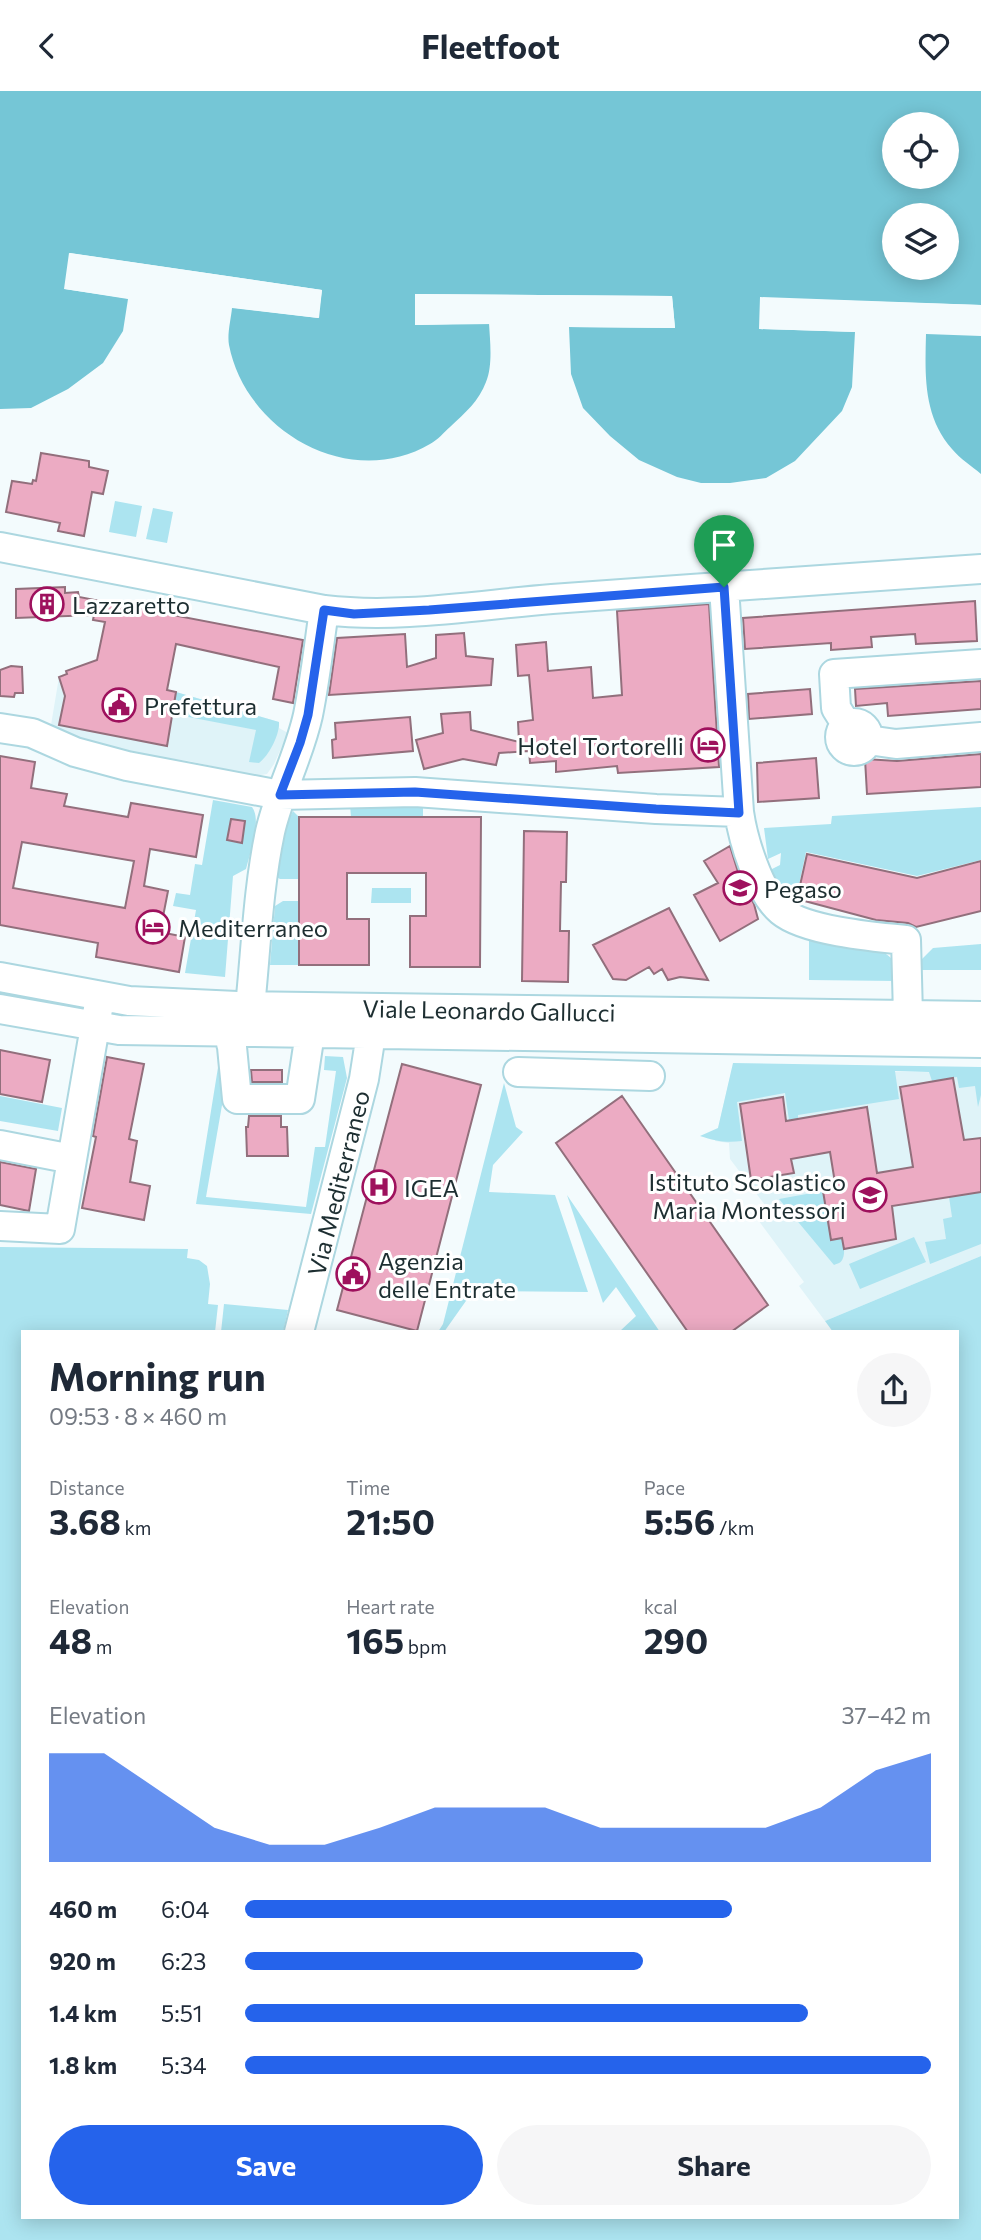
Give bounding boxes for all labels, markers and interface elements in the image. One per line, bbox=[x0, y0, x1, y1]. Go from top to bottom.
text: Fleetfoot bbox=[421, 26, 560, 66]
icon: back bbox=[28, 27, 66, 65]
icon: heart bbox=[915, 27, 953, 65]
map controls bbox=[882, 112, 959, 280]
button: locate bbox=[882, 112, 959, 189]
button: layers bbox=[882, 203, 959, 280]
pin bbox=[694, 515, 754, 587]
icon: arrive bbox=[705, 526, 743, 564]
building icon: Lazzaretto bbox=[28, 585, 66, 623]
place label: Lazzaretto bbox=[72, 590, 190, 619]
public building icon: Prefettura bbox=[100, 686, 138, 724]
place label: Prefettura bbox=[144, 691, 257, 720]
hotel icon: Hotel Tortorelli bbox=[689, 726, 727, 764]
place label: Hotel Tortorelli bbox=[517, 731, 684, 760]
school or university icon: Pegaso bbox=[721, 869, 759, 907]
place label: Pegaso bbox=[764, 874, 842, 903]
hotel icon: Mediterraneo bbox=[134, 908, 172, 946]
place label: Mediterraneo bbox=[178, 913, 328, 942]
street label: Viale Leonardo Gallucci bbox=[362, 993, 616, 1027]
street label: Via Mediterraneo bbox=[301, 1087, 375, 1279]
place label: Istituto Scolastico Maria Montessori bbox=[649, 1167, 846, 1224]
hospital icon: IGEA bbox=[360, 1168, 398, 1206]
place label: IGEA bbox=[404, 1173, 459, 1202]
school or university icon: Istituto Scolastico Maria Montessori bbox=[851, 1176, 889, 1214]
place label: Agenzia delle Entrate bbox=[378, 1246, 516, 1303]
public building icon: Agenzia delle Entrate bbox=[334, 1255, 372, 1293]
text: Morning run bbox=[49, 1352, 266, 1399]
button: share bbox=[857, 1353, 931, 1427]
text: 09:53 · 8 × 460 m bbox=[49, 1402, 227, 1430]
text: Distance bbox=[49, 1476, 125, 1499]
text: Time bbox=[346, 1476, 390, 1499]
text: Pace bbox=[644, 1476, 685, 1499]
text: 3.68 bbox=[49, 1499, 121, 1542]
text: 21:50 bbox=[346, 1499, 435, 1542]
text: 5:56 bbox=[644, 1499, 715, 1542]
text: km bbox=[121, 1516, 151, 1539]
text: /km bbox=[715, 1516, 754, 1539]
text: Elevation bbox=[49, 1595, 129, 1618]
text: Heart rate bbox=[346, 1595, 435, 1618]
text: kcal bbox=[644, 1595, 678, 1618]
text: 48 bbox=[49, 1618, 92, 1661]
text: 165 bbox=[346, 1618, 404, 1661]
text: 290 bbox=[644, 1618, 708, 1661]
text: m bbox=[92, 1635, 112, 1658]
text: bpm bbox=[404, 1635, 447, 1658]
text: Elevation bbox=[49, 1701, 146, 1729]
text: 37–42 m bbox=[842, 1701, 931, 1729]
text: 460 m bbox=[49, 1895, 117, 1923]
text: 6:04 bbox=[161, 1895, 209, 1923]
text: 920 m bbox=[49, 1947, 116, 1975]
text: 6:23 bbox=[161, 1947, 206, 1975]
text: 1.4 km bbox=[49, 1999, 117, 2027]
text: 5:51 bbox=[161, 1999, 203, 2027]
text: 1.8 km bbox=[49, 2051, 117, 2079]
text: 5:34 bbox=[161, 2051, 207, 2079]
button: Save bbox=[49, 2125, 483, 2205]
button: Share bbox=[497, 2125, 931, 2205]

